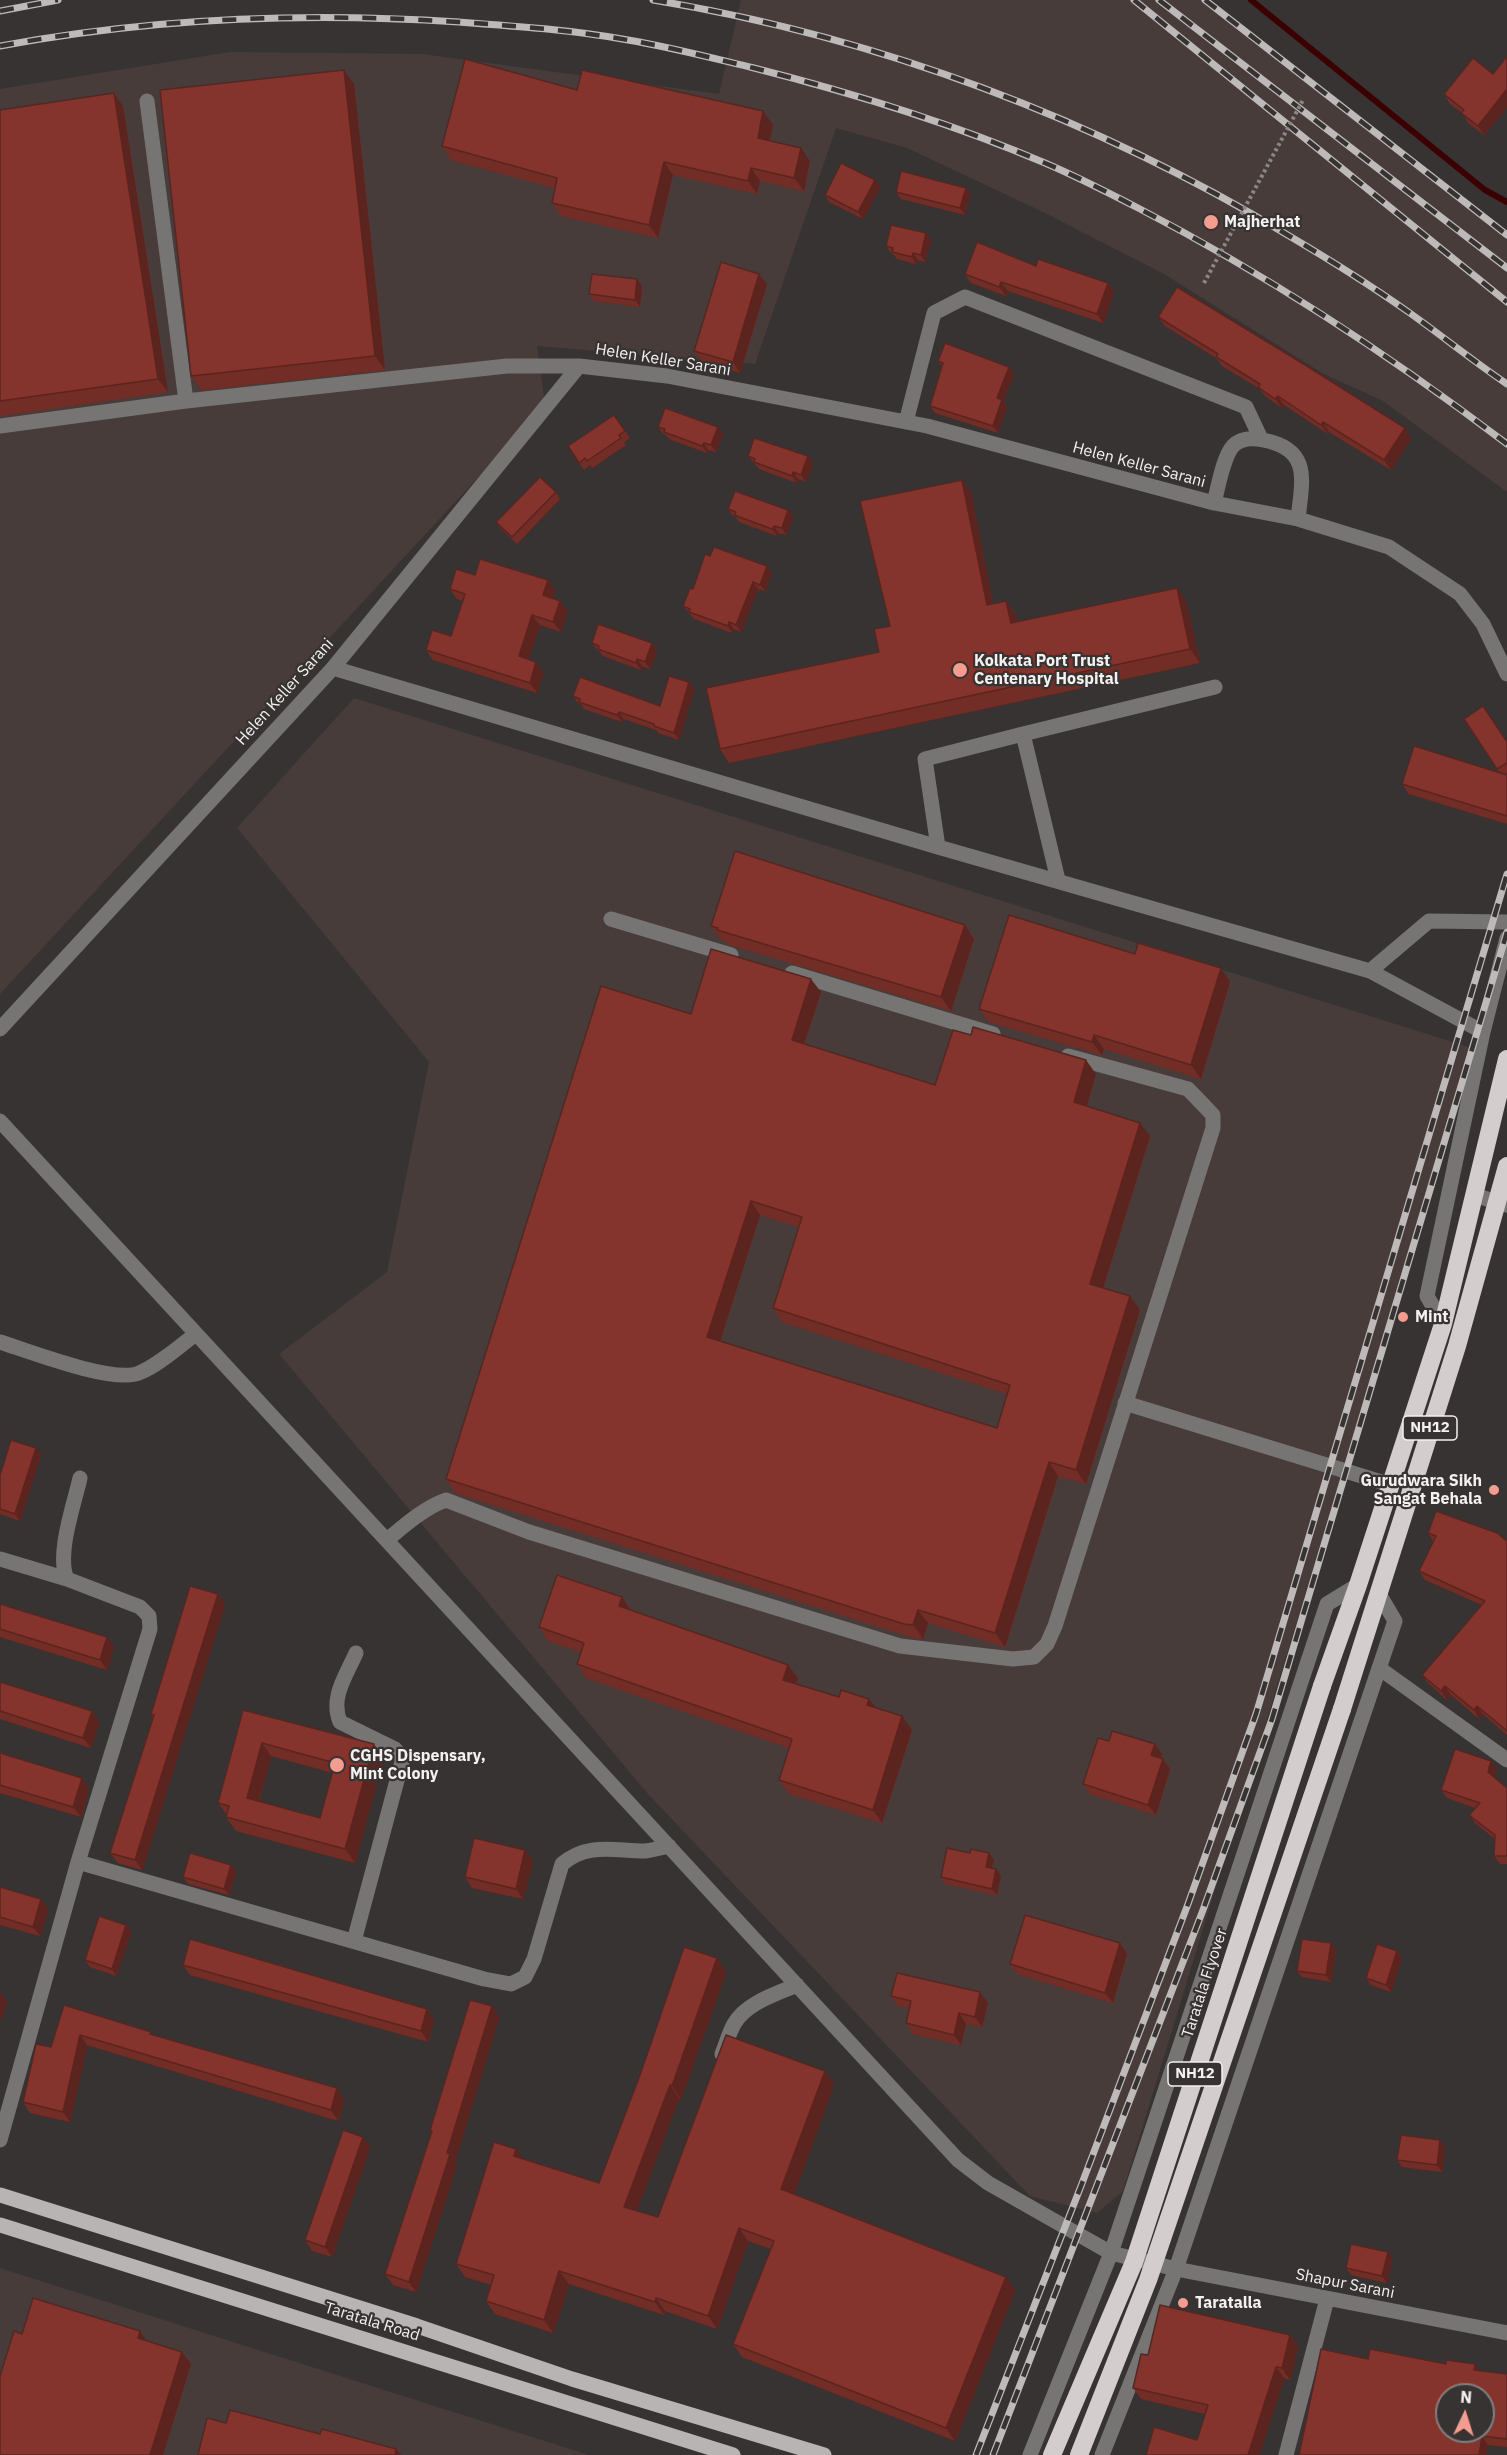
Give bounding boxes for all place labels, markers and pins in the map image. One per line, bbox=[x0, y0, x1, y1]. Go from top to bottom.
place label: Majherhat bbox=[1224, 212, 1300, 232]
marker: Majherhat bbox=[1202, 213, 1220, 231]
place label: Kolkata Port Trust Centenary Hospital bbox=[974, 651, 1119, 689]
marker: Kolkata Port Trust Centenary Hospital bbox=[951, 661, 969, 679]
place label: Mint bbox=[1415, 1307, 1448, 1327]
marker: Mint bbox=[1396, 1310, 1410, 1324]
place label: Gurudwara Sikh Sangat Behala bbox=[1360, 1471, 1482, 1509]
marker: Gurudwara Sikh Sangat Behala bbox=[1487, 1483, 1501, 1497]
place label: CGHS Dispensary, Mint Colony bbox=[350, 1746, 486, 1784]
marker: CGHS Dispensary, Mint Colony bbox=[328, 1756, 346, 1774]
place label: Taratalla bbox=[1195, 2293, 1261, 2313]
marker: Taratalla bbox=[1176, 2296, 1190, 2310]

